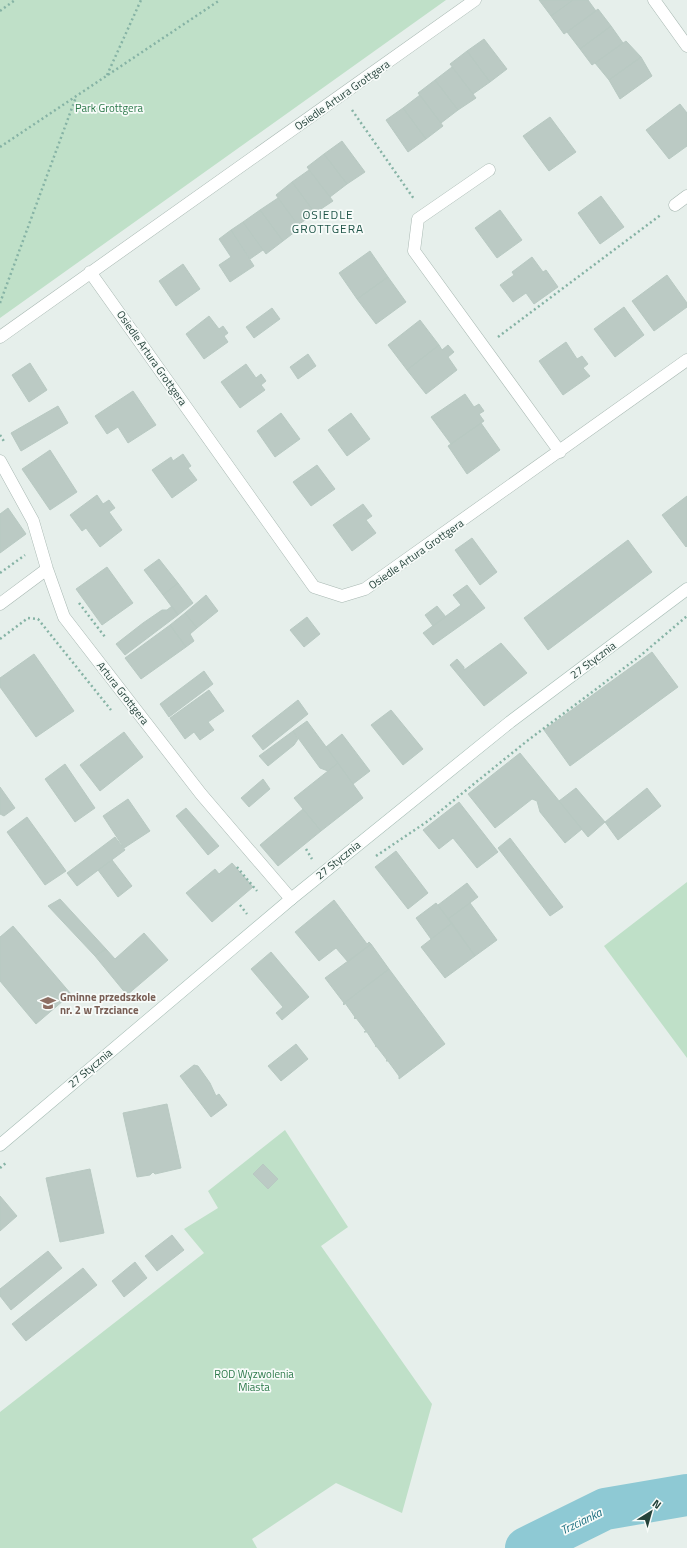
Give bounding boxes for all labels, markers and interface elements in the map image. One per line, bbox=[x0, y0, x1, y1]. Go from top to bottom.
street label: Osiedle Artura Grottgera bbox=[291, 56, 393, 134]
park label: Park Grottgera bbox=[75, 100, 143, 116]
district label: OSIEDLE GROTTGERA bbox=[292, 205, 364, 238]
street label: Osiedle Artura Grottgera bbox=[113, 307, 191, 409]
street label: Osiedle Artura Grottgera bbox=[365, 515, 467, 593]
street label: 27 Stycznia bbox=[567, 637, 619, 682]
street label: Artura Grottgera bbox=[93, 658, 153, 728]
street label: 27 Stycznia bbox=[312, 837, 364, 883]
place label: Gminne przedszkole nr. 2 w Trzciance bbox=[60, 989, 156, 1018]
school or university icon: Gminne przedszkole nr. 2 w Trzciance bbox=[39, 994, 57, 1012]
street label: 27 Stycznia bbox=[64, 1044, 116, 1091]
park label: ROD Wyzwolenia Miasta bbox=[214, 1366, 294, 1395]
north arrow bbox=[631, 1492, 671, 1532]
text: N bbox=[649, 1495, 665, 1513]
water label: Trzcianka bbox=[557, 1502, 606, 1539]

